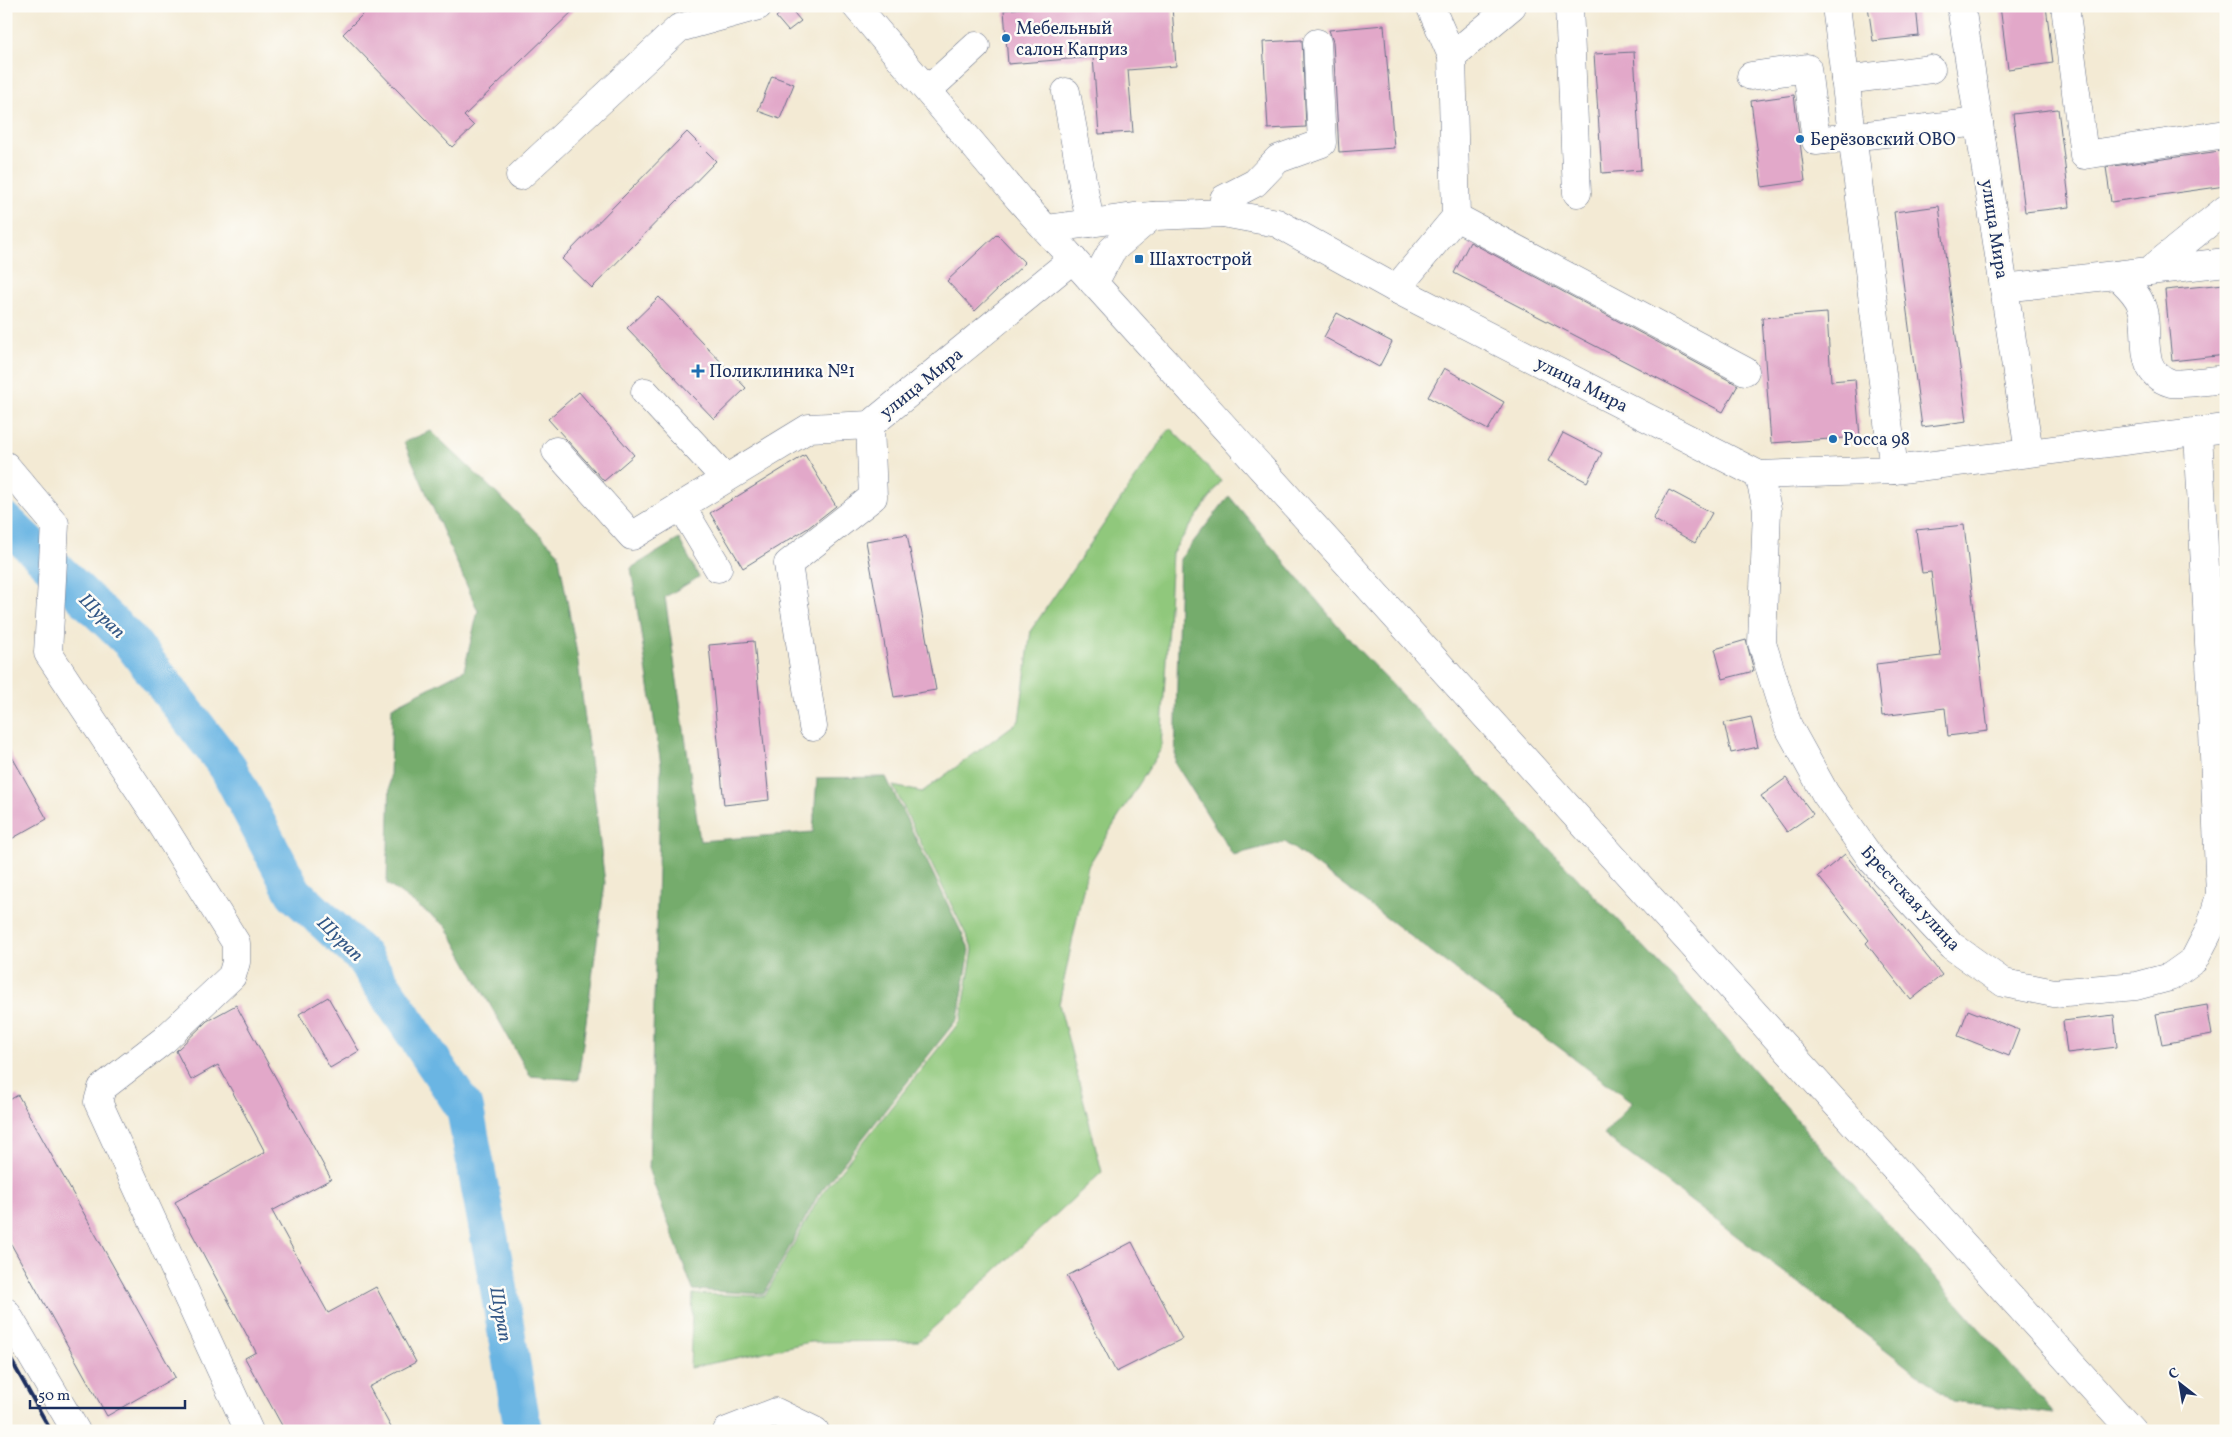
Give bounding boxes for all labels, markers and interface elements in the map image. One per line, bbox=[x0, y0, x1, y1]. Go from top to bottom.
place label: Мебельный салон Каприз bbox=[1016, 17, 1128, 63]
marker: Мебельный салон Каприз bbox=[1000, 32, 1012, 44]
place label: Берёзовский ОВО bbox=[1810, 128, 1956, 153]
marker: Берёзовский ОВО bbox=[1794, 133, 1806, 145]
street label: улица Мира bbox=[1973, 178, 2014, 281]
place label: Шахтострой bbox=[1149, 248, 1252, 273]
marker: Шахтострой bbox=[1133, 253, 1145, 265]
street label: улица Мира bbox=[875, 343, 969, 426]
street label: улица Мира bbox=[1531, 351, 1632, 419]
place label: Поликлиника №1 bbox=[709, 360, 855, 385]
marker: Поликлиника №1 bbox=[691, 364, 705, 378]
place label: Росса 98 bbox=[1843, 428, 1910, 453]
marker: Росса 98 bbox=[1827, 433, 1839, 445]
water label: Шурап bbox=[73, 588, 131, 645]
street label: Брестская улица bbox=[1854, 841, 1966, 957]
water label: Шурап bbox=[311, 911, 369, 968]
water label: Шурап bbox=[482, 1285, 518, 1344]
north arrow bbox=[2154, 1360, 2204, 1410]
text: С bbox=[2165, 1364, 2183, 1385]
scale bar bbox=[30, 1377, 185, 1409]
text: 50 m bbox=[38, 1386, 70, 1407]

